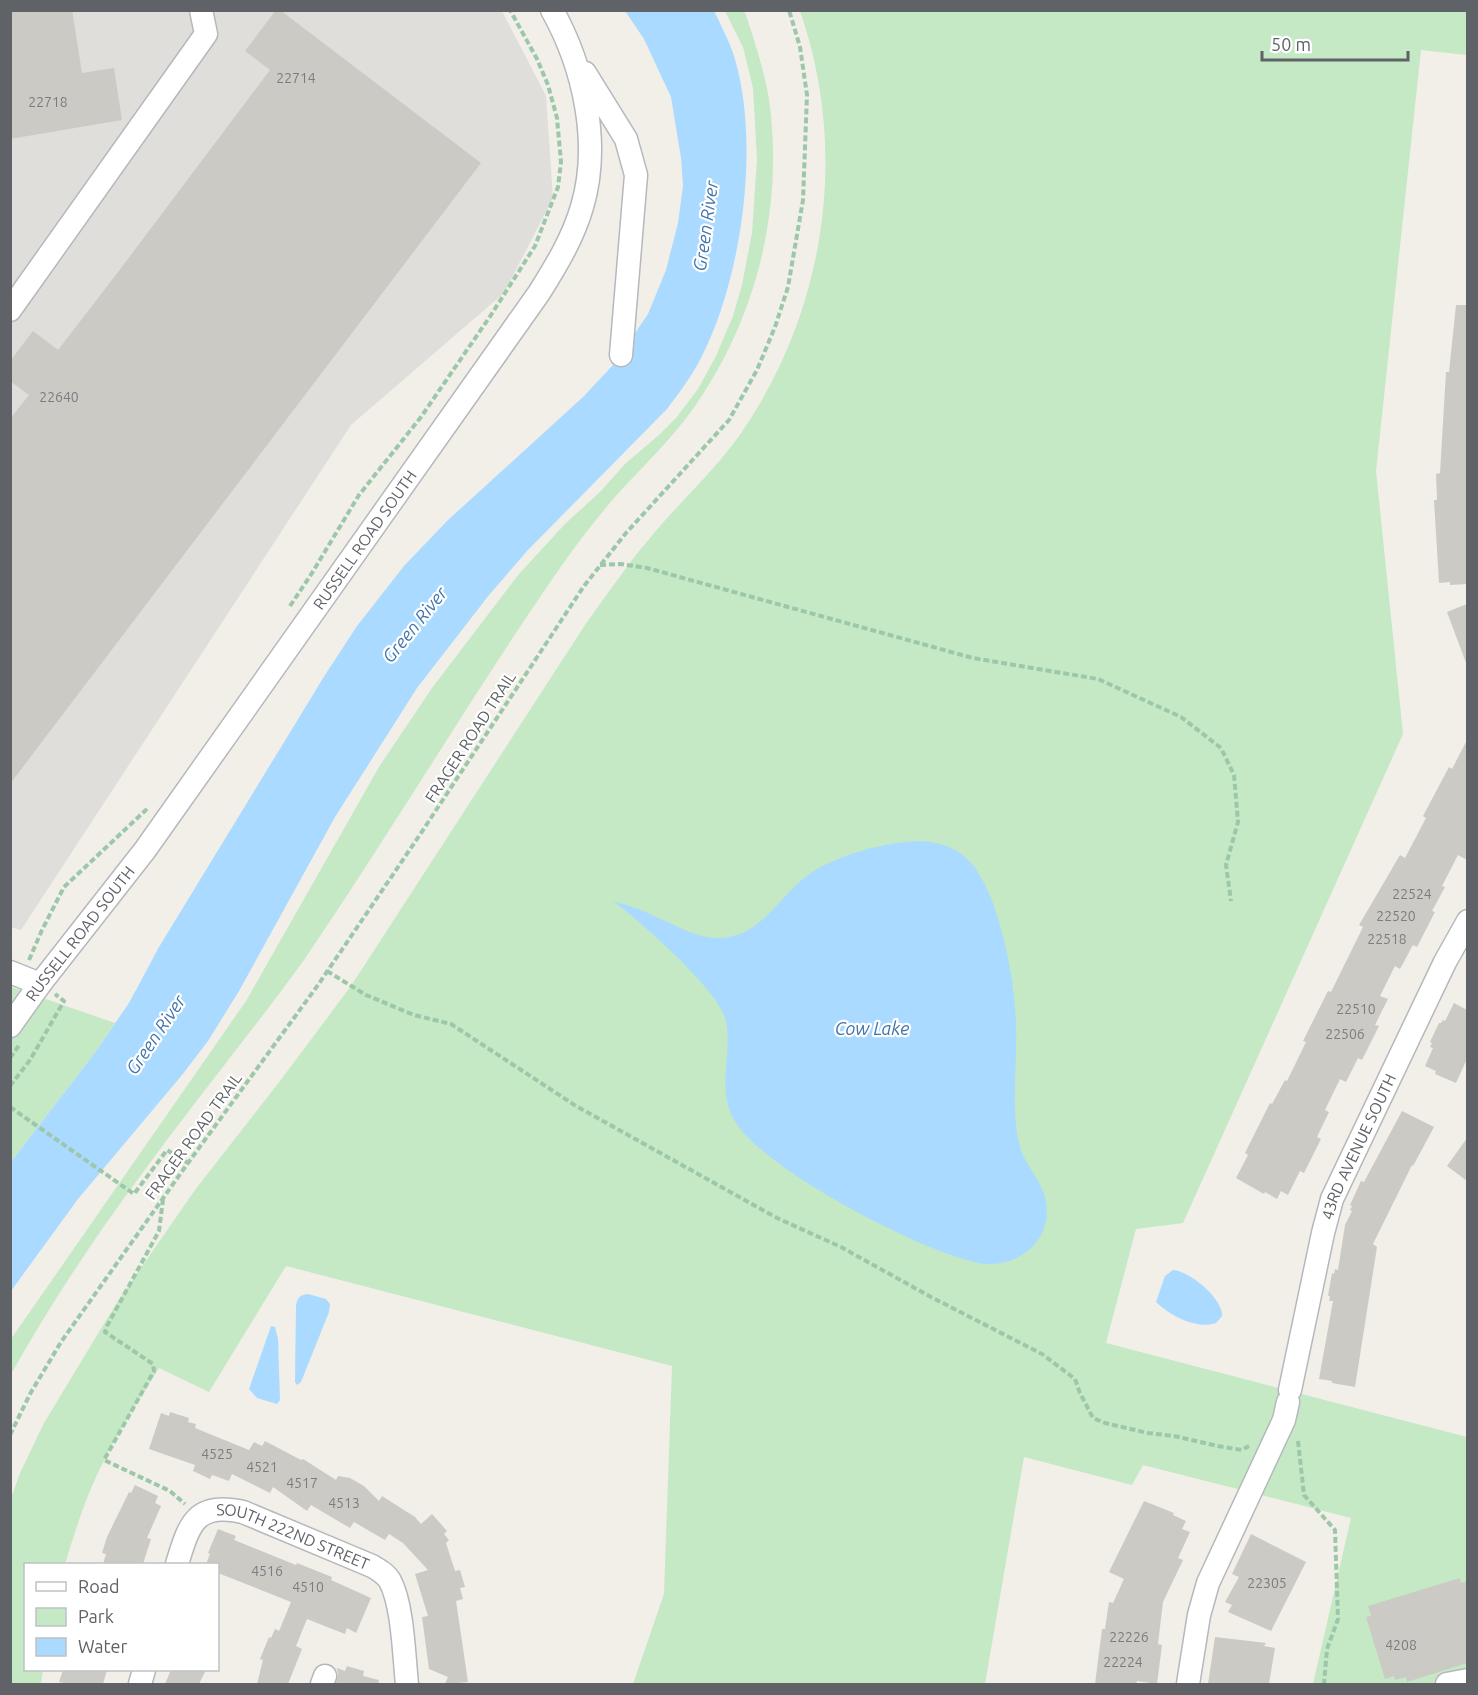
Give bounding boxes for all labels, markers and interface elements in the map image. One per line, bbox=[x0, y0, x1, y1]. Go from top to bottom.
scale bar bbox=[1262, 24, 1408, 62]
text: 50 m bbox=[1271, 34, 1311, 54]
house number: 22714 bbox=[276, 70, 316, 86]
house number: 22718 bbox=[28, 94, 68, 110]
water label: Green River bbox=[689, 178, 721, 272]
house number: 22640 bbox=[39, 389, 79, 405]
street label: RUSSELL ROAD SOUTH bbox=[309, 467, 420, 613]
water label: Green River bbox=[378, 582, 451, 666]
street label: FRAGER ROAD TRAIL bbox=[421, 668, 519, 806]
street label: RUSSELL ROAD SOUTH bbox=[22, 862, 138, 1004]
house number: 22524 bbox=[1392, 886, 1432, 902]
house number: 22520 bbox=[1376, 908, 1416, 924]
house number: 22518 bbox=[1367, 931, 1407, 947]
water label: Green River bbox=[121, 990, 190, 1078]
house number: 22510 bbox=[1336, 1001, 1376, 1017]
water label: Cow Lake bbox=[835, 1018, 909, 1038]
house number: 22506 bbox=[1325, 1026, 1365, 1042]
street label: FRAGER ROAD TRAIL bbox=[141, 1069, 245, 1203]
street label: 43RD AVENUE SOUTH bbox=[1318, 1071, 1399, 1222]
house number: 4525 bbox=[201, 1446, 233, 1462]
house number: 4521 bbox=[246, 1459, 278, 1475]
house number: 4517 bbox=[286, 1475, 318, 1491]
house number: 4513 bbox=[328, 1495, 360, 1511]
street label: SOUTH 222ND STREET bbox=[216, 1500, 372, 1573]
legend bbox=[24, 1563, 219, 1671]
house number: 4516 bbox=[251, 1563, 283, 1579]
house number: 22305 bbox=[1247, 1575, 1287, 1591]
text: Road bbox=[78, 1576, 120, 1596]
house number: 4510 bbox=[292, 1579, 324, 1595]
text: Park bbox=[78, 1606, 114, 1626]
house number: 22226 bbox=[1109, 1629, 1149, 1645]
text: Water bbox=[78, 1636, 128, 1656]
house number: 4208 bbox=[1385, 1637, 1417, 1653]
house number: 22224 bbox=[1103, 1654, 1143, 1670]

